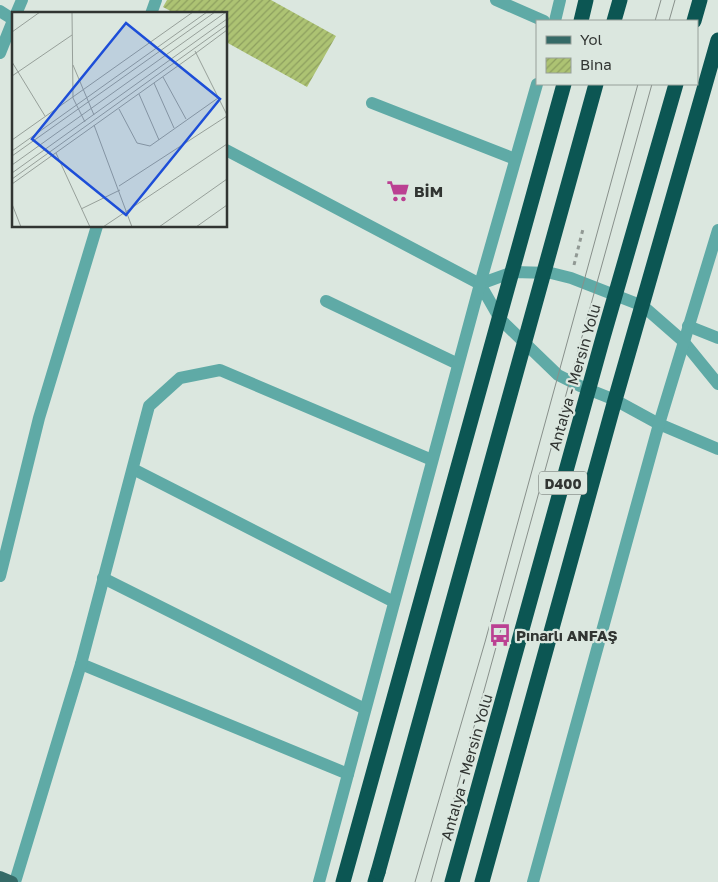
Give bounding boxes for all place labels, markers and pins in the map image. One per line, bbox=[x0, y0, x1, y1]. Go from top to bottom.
supermarket icon: BİM bbox=[385, 178, 411, 204]
place label: BİM bbox=[414, 182, 443, 200]
bus stop icon: Pınarlı ANFAŞ bbox=[487, 622, 513, 648]
place label: Pınarlı ANFAŞ bbox=[516, 626, 617, 644]

